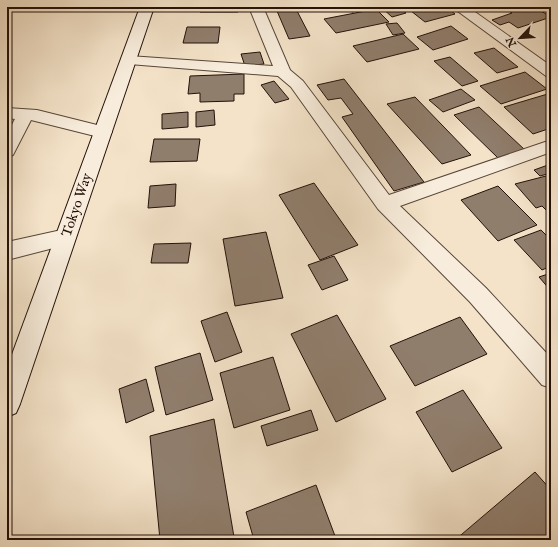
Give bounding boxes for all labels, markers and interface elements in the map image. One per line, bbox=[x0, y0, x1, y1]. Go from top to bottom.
north arrow bbox=[500, 18, 540, 58]
text: N bbox=[503, 34, 521, 50]
street label: Tokyo Way bbox=[58, 171, 96, 239]

